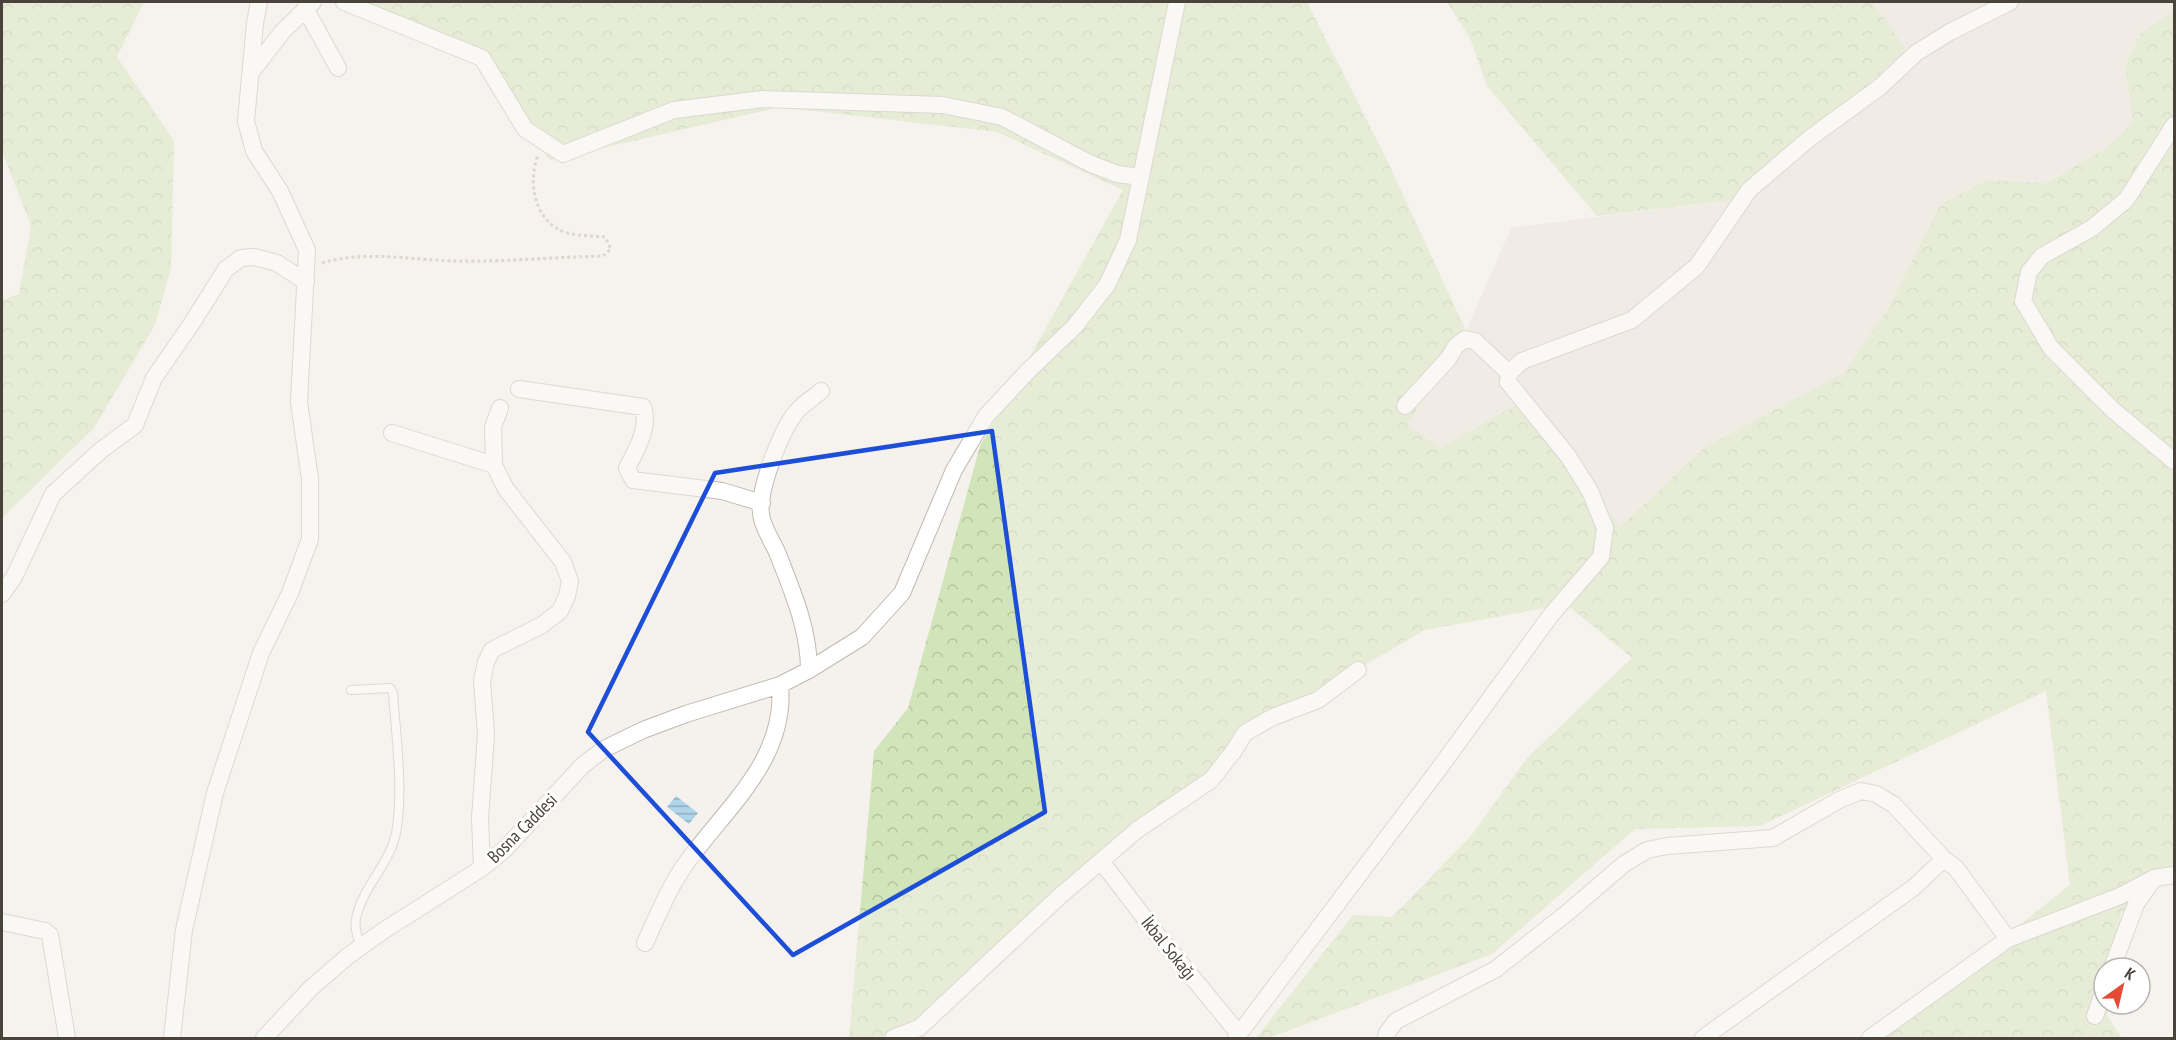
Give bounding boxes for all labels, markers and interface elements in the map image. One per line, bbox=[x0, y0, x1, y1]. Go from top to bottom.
street label: Bosna Caddesi bbox=[482, 788, 562, 868]
street label: İkbal Sokağı bbox=[1136, 911, 1202, 985]
north arrow bbox=[2092, 956, 2152, 1016]
text: K bbox=[2121, 963, 2140, 985]

